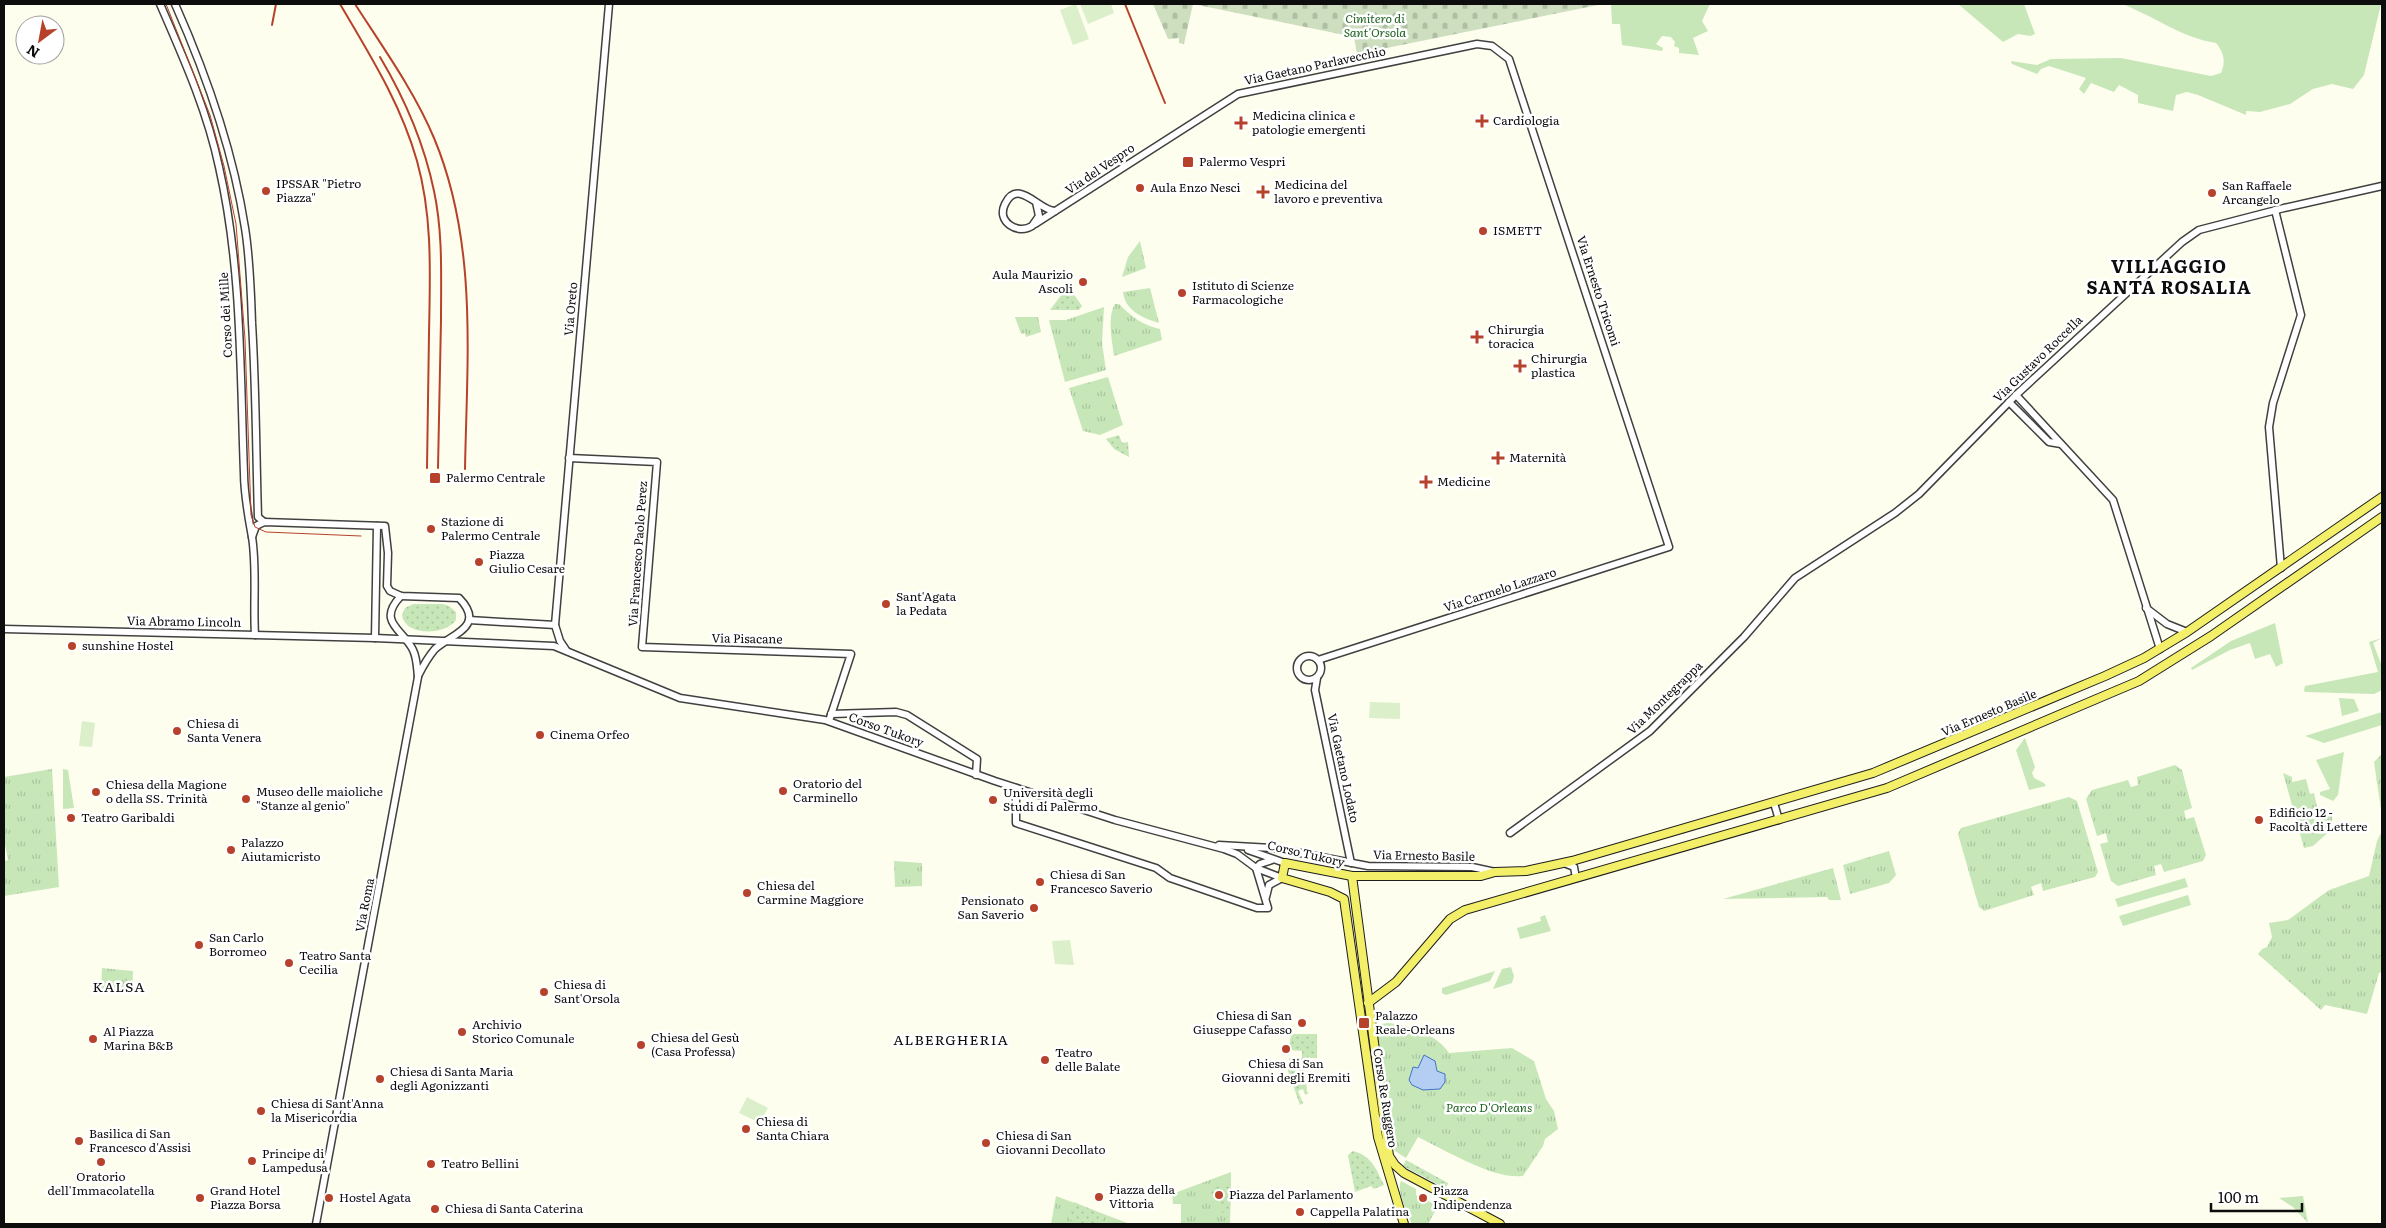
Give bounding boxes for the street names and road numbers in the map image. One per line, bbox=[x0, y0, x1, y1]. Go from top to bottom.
street label: Via Gaetano Parlavecchio bbox=[1242, 41, 1387, 89]
street label: Via del Vespro bbox=[1061, 138, 1138, 198]
street label: Via Ernesto Tricomi bbox=[1573, 233, 1625, 348]
street label: Corso dei Mille bbox=[214, 272, 236, 358]
street label: Via Oreto bbox=[559, 281, 581, 337]
street label: Via Gustavo Roccella bbox=[1989, 310, 2086, 406]
street label: Via Francesco Paolo Perez bbox=[623, 480, 651, 627]
street label: Via Carmelo Lazzaro bbox=[1441, 562, 1558, 616]
street label: Via Abramo Lincoln bbox=[127, 611, 241, 631]
street label: Via Pisacane bbox=[711, 628, 783, 648]
street label: Via Montegrappa bbox=[1623, 656, 1706, 738]
street label: Via Ernesto Basile bbox=[1938, 684, 2039, 740]
street label: Corso Tukory bbox=[846, 707, 926, 751]
street label: Via Gaetano Lodato bbox=[1324, 711, 1364, 824]
street label: Corso Tukory bbox=[1266, 835, 1347, 871]
street label: Via Ernesto Basile bbox=[1373, 845, 1475, 865]
street label: Via Roma bbox=[350, 876, 378, 933]
street label: Corso Re Ruggero bbox=[1369, 1047, 1403, 1149]

